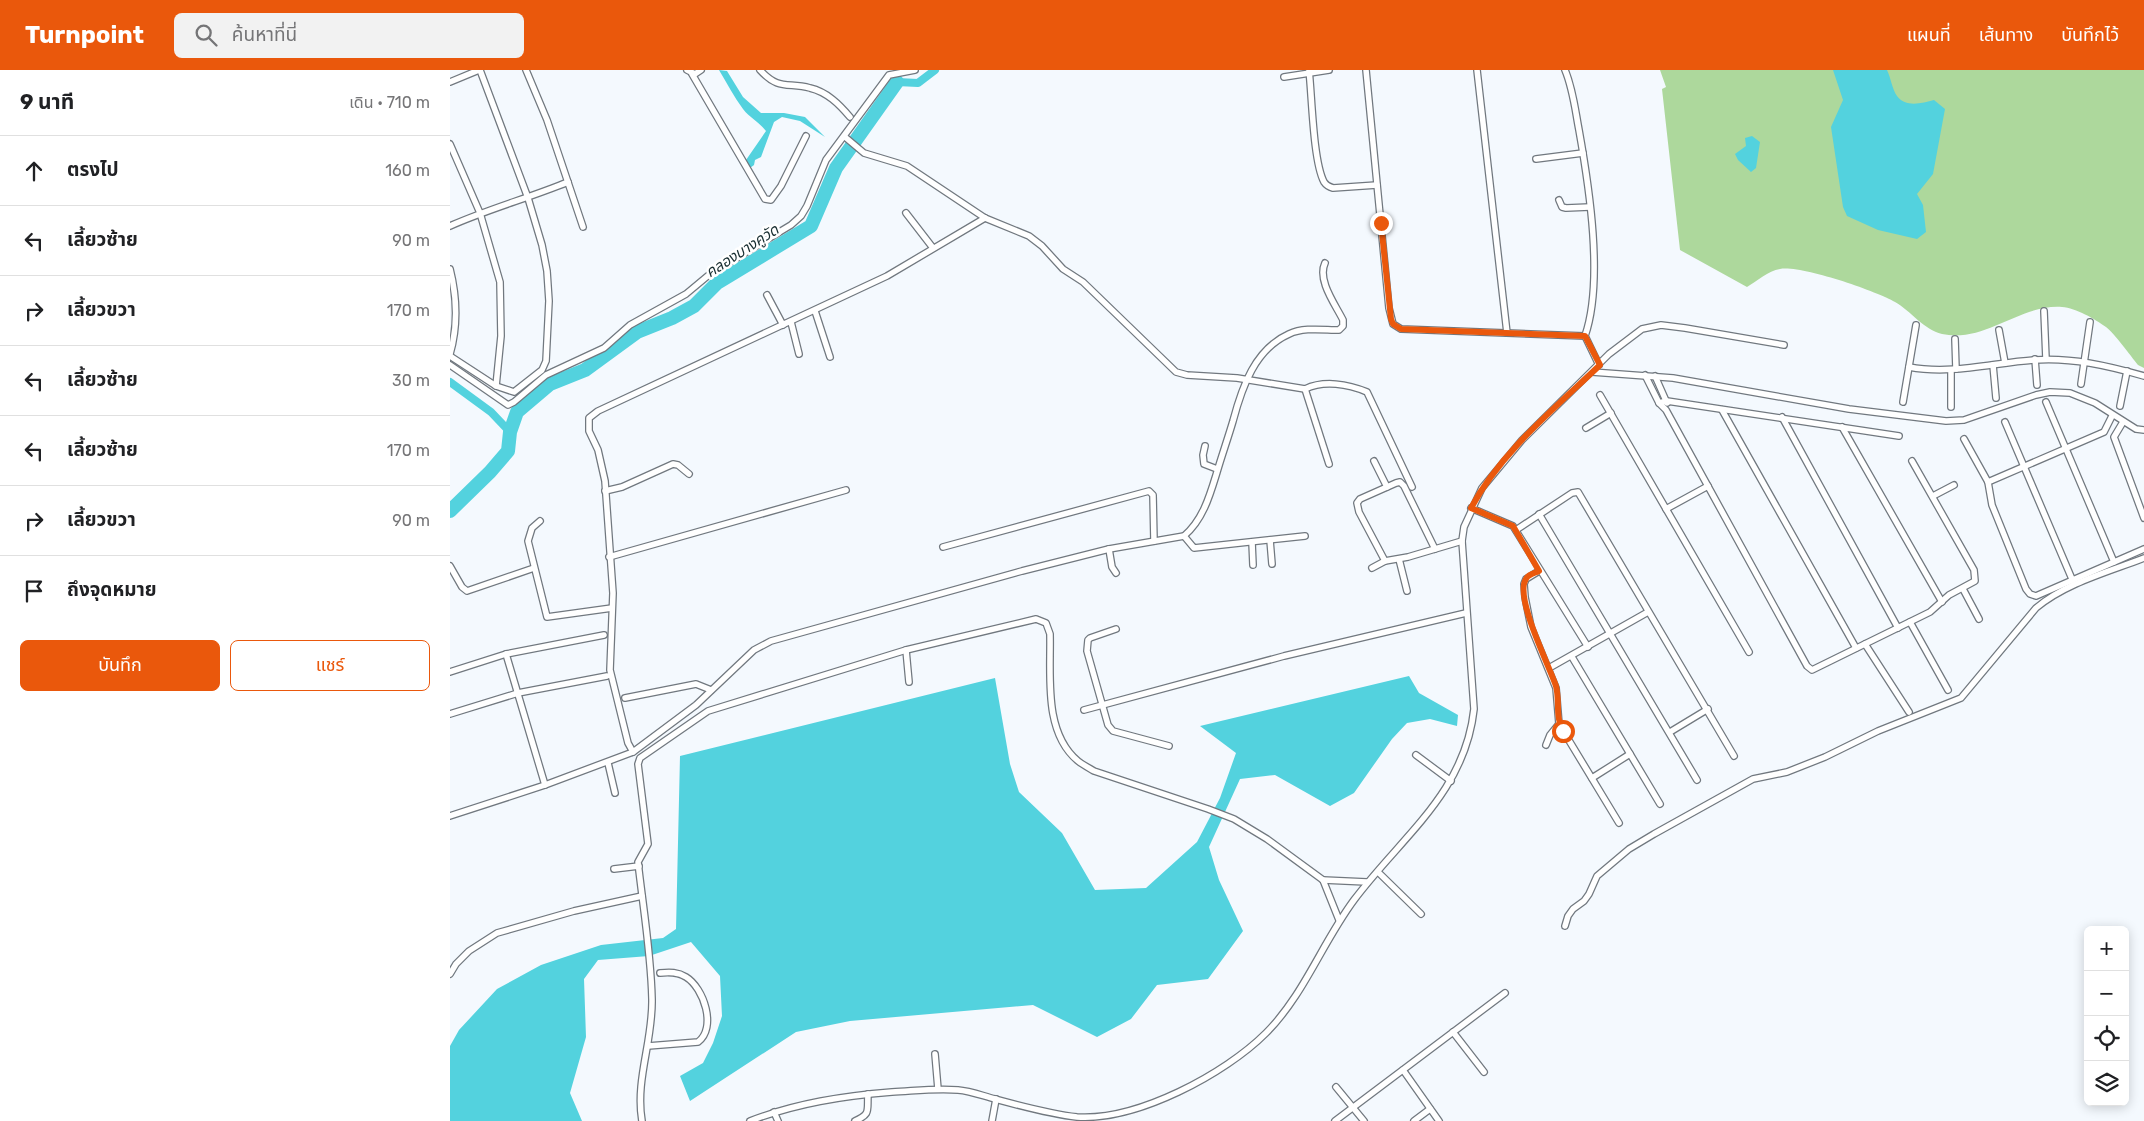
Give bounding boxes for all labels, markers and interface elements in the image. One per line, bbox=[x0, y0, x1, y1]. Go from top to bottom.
search box bbox=[174, 13, 524, 58]
text: Turnpoint bbox=[25, 21, 144, 49]
icon: search bbox=[192, 21, 220, 49]
text: ค้นหาที่นี่ bbox=[232, 23, 297, 46]
text: แผนที่ bbox=[1907, 24, 1951, 46]
text: เส้นทาง bbox=[1979, 24, 2033, 46]
text: บันทึกไว้ bbox=[2061, 24, 2119, 46]
text: 9 นาที bbox=[20, 89, 74, 114]
text: เดิน · 710 m bbox=[349, 93, 430, 112]
icon: ahead bbox=[20, 157, 48, 185]
text: ตรงไป bbox=[67, 158, 119, 181]
text: 160 m bbox=[385, 161, 430, 180]
route end bbox=[1370, 212, 1393, 235]
water label: คลองบางคูวัด bbox=[702, 220, 783, 281]
icon: left bbox=[20, 227, 48, 255]
text: เลี้ยวซ้าย bbox=[67, 228, 138, 251]
text: 90 m bbox=[392, 231, 430, 250]
icon: right bbox=[20, 297, 48, 325]
text: เลี้ยวขวา bbox=[67, 298, 136, 321]
text: 170 m bbox=[387, 301, 430, 320]
icon: left bbox=[20, 367, 48, 395]
text: เลี้ยวซ้าย bbox=[67, 368, 138, 391]
text: 30 m bbox=[392, 371, 430, 390]
icon: left bbox=[20, 437, 48, 465]
text: เลี้ยวซ้าย bbox=[67, 438, 138, 461]
text: 170 m bbox=[387, 441, 430, 460]
icon: right bbox=[20, 507, 48, 535]
text: เลี้ยวขวา bbox=[67, 508, 136, 531]
text: 90 m bbox=[392, 511, 430, 530]
icon: arrive bbox=[20, 577, 48, 605]
text: ถึงจุดหมาย bbox=[67, 578, 157, 601]
button: บันทึก bbox=[20, 640, 220, 691]
button: แชร์ bbox=[230, 640, 430, 691]
route start bbox=[1552, 720, 1575, 743]
map controls bbox=[2084, 926, 2129, 1106]
button: + bbox=[2084, 926, 2129, 971]
button: − bbox=[2084, 971, 2129, 1016]
button: locate bbox=[2084, 1016, 2129, 1061]
button: layers bbox=[2084, 1061, 2129, 1106]

